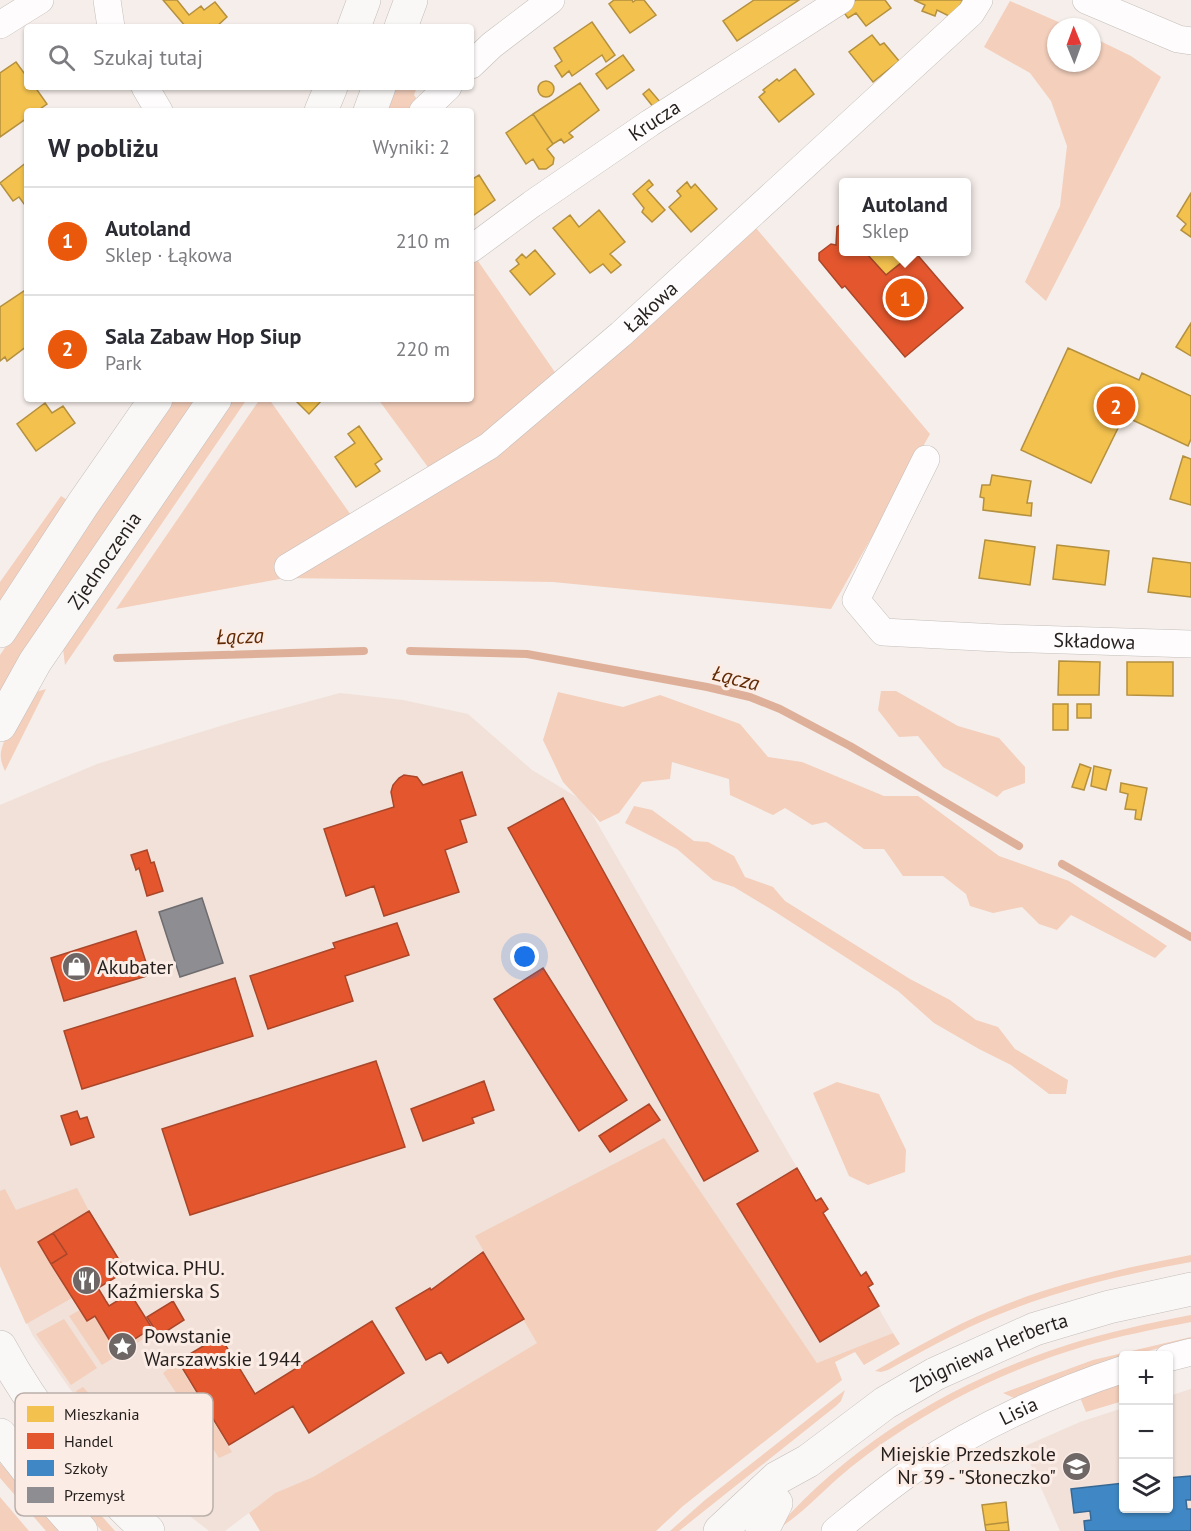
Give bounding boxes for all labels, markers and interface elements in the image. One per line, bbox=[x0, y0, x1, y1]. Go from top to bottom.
north arrow bbox=[1047, 18, 1101, 72]
search box bbox=[24, 24, 474, 90]
icon: search bbox=[45, 41, 78, 74]
text: Szukaj tutaj bbox=[93, 43, 203, 71]
street label: Krucza bbox=[623, 94, 685, 147]
text: W pobliżu bbox=[48, 131, 159, 164]
text: Wyniki: 2 bbox=[373, 134, 450, 160]
popup bbox=[839, 178, 971, 256]
text: Autoland bbox=[862, 190, 948, 218]
text: Autoland bbox=[105, 214, 191, 242]
text: Sklep bbox=[862, 218, 909, 244]
text: 1 bbox=[62, 228, 73, 254]
text: 210 m bbox=[396, 228, 450, 254]
text: Sklep · Łąkowa bbox=[105, 242, 232, 268]
street label: Łąkowa bbox=[618, 275, 683, 338]
pin: 1 bbox=[886, 276, 924, 320]
text: Sala Zabaw Hop Siup bbox=[105, 322, 301, 350]
text: 2 bbox=[62, 336, 73, 362]
text: 220 m bbox=[396, 336, 450, 362]
text: Park bbox=[105, 350, 142, 376]
pin: 2 bbox=[1096, 384, 1136, 428]
street label: Zjednoczenia bbox=[62, 507, 147, 614]
water label: Łącza bbox=[216, 622, 265, 650]
street label: Składowa bbox=[1053, 627, 1136, 655]
water label: Łącza bbox=[710, 659, 763, 697]
your location bbox=[510, 942, 539, 971]
shop icon: Akubater bbox=[60, 951, 92, 983]
place label: Akubater bbox=[97, 954, 173, 980]
place label: Kotwica. PHU. Kaźmierska S bbox=[107, 1255, 225, 1304]
restaurant icon: Kotwica. PHU. Kaźmierska S bbox=[70, 1264, 102, 1296]
street label: Zbigniewa Herberta bbox=[906, 1307, 1071, 1398]
place label: Powstanie Warszawskie 1944 bbox=[144, 1323, 301, 1372]
place icon: Powstanie Warszawskie 1944 bbox=[107, 1331, 139, 1363]
map controls bbox=[1119, 1351, 1173, 1513]
button: + bbox=[1119, 1351, 1173, 1405]
street label: Lisia bbox=[995, 1391, 1042, 1431]
legend bbox=[15, 1393, 213, 1516]
text: Mieszkania bbox=[64, 1404, 140, 1424]
button: − bbox=[1119, 1405, 1173, 1459]
text: Handel bbox=[64, 1431, 113, 1451]
place label: Miejskie Przedszkole Nr 39 - "Słoneczko" bbox=[880, 1441, 1056, 1490]
school or university icon: Miejskie Przedszkole Nr 39 - "Słoneczko" bbox=[1061, 1450, 1093, 1482]
text: Szkoły bbox=[64, 1458, 108, 1478]
button: layers bbox=[1119, 1459, 1173, 1513]
text: Przemysł bbox=[64, 1485, 125, 1505]

